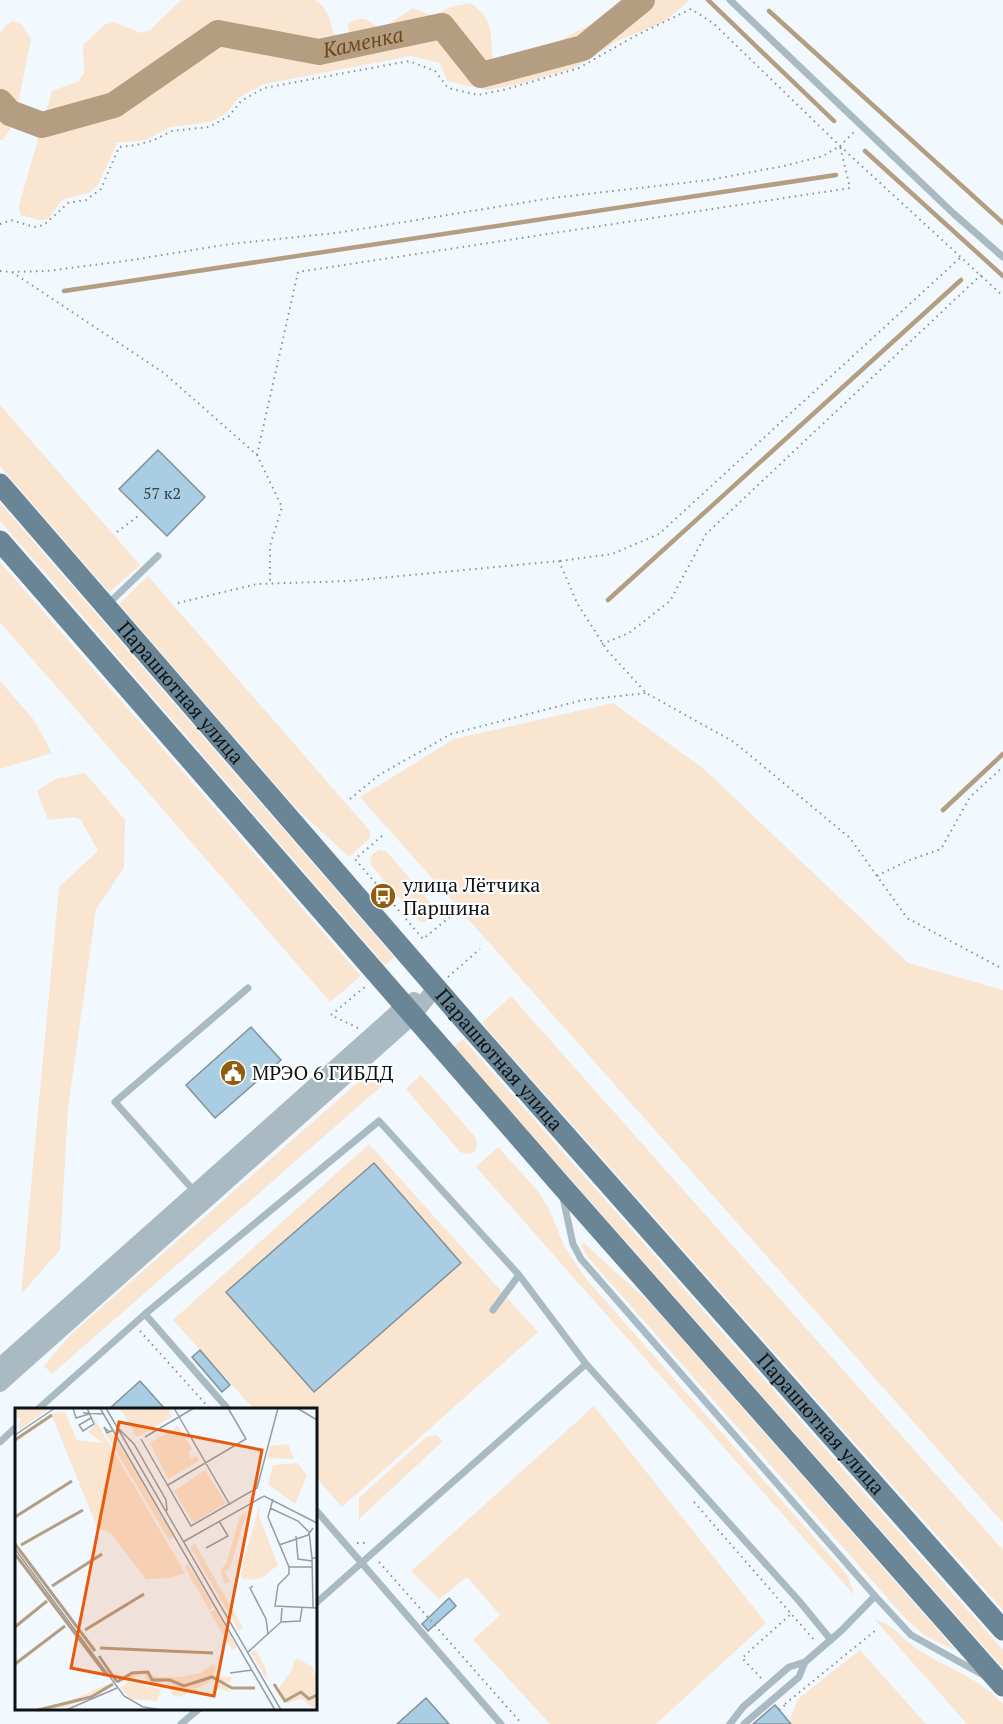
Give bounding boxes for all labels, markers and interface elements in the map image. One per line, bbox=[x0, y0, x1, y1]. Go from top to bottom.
water label: Каменка bbox=[319, 20, 406, 64]
house number: 57 к2 bbox=[143, 482, 181, 504]
street label: Парашютная улица bbox=[112, 615, 250, 770]
place label: улица Лётчика Паршина bbox=[402, 871, 540, 921]
bus stop icon: улица Лётчика Паршина bbox=[368, 881, 398, 911]
street label: Парашютная улица bbox=[430, 983, 569, 1136]
public building icon: МРЭО 6 ГИБДД bbox=[218, 1058, 248, 1088]
place label: МРЭО 6 ГИБДД bbox=[252, 1059, 394, 1086]
street label: Парашютная улица bbox=[751, 1347, 891, 1500]
inset map bbox=[15, 1408, 316, 1709]

